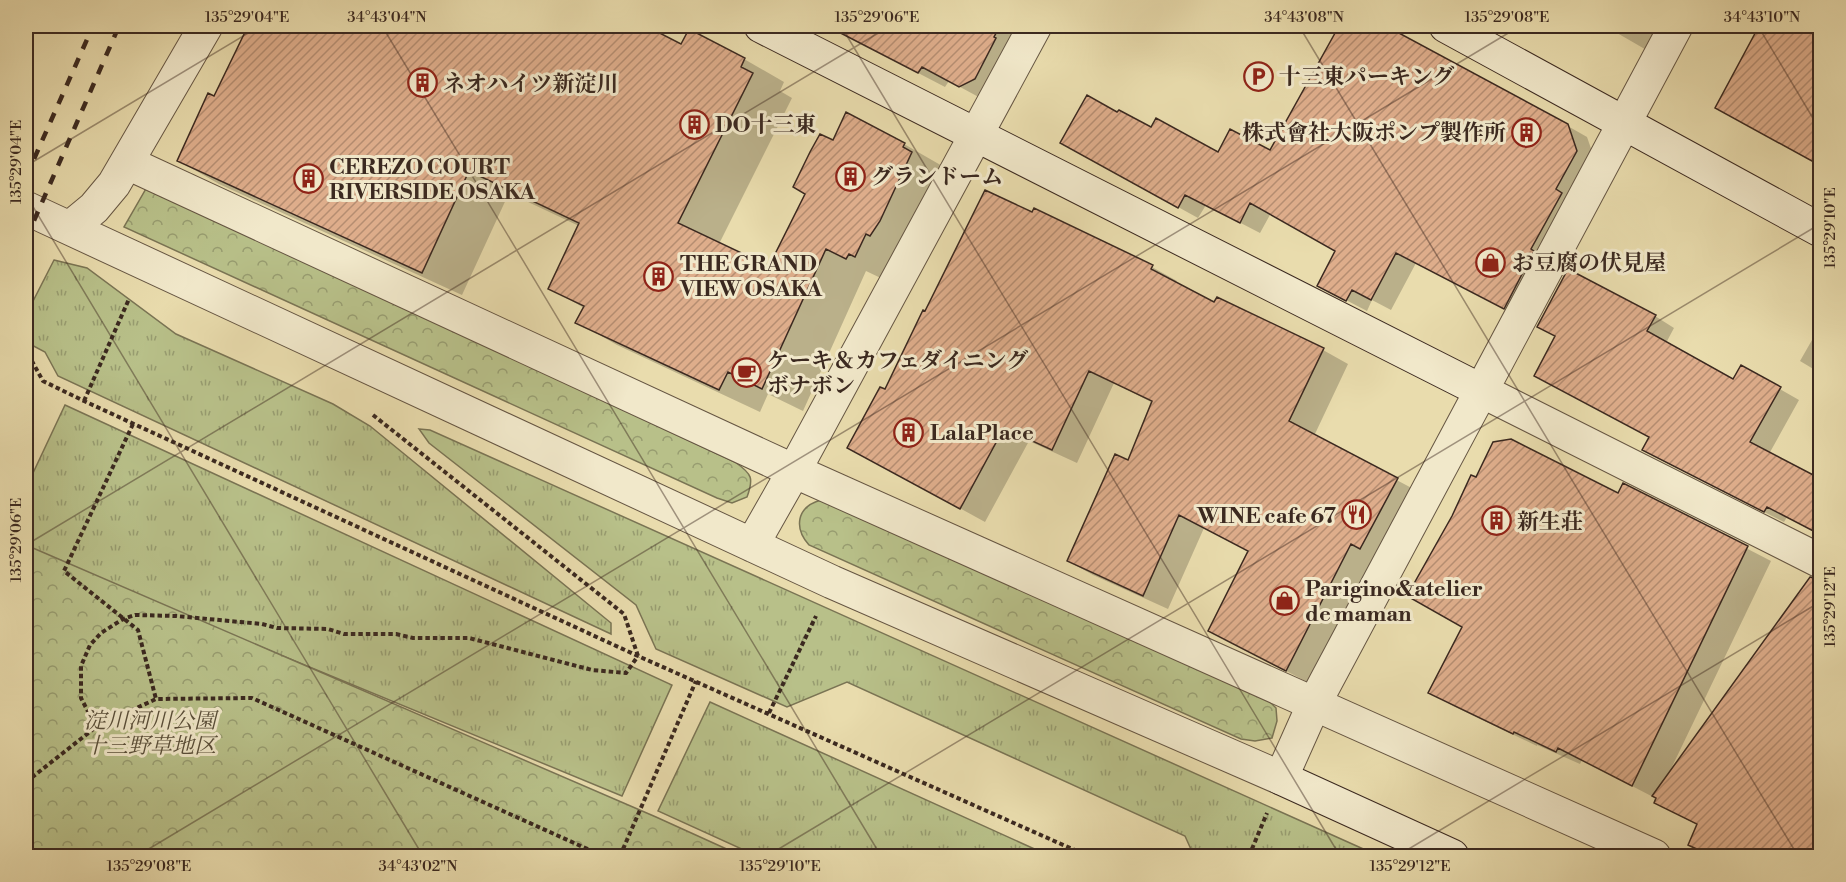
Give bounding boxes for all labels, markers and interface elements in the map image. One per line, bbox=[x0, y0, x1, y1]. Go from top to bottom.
text: 135°29'04"E bbox=[205, 8, 289, 27]
text: 34°43'04"N bbox=[347, 8, 427, 27]
text: 135°29'06"E bbox=[835, 8, 919, 27]
text: 34°43'08"N bbox=[1264, 8, 1344, 27]
text: 135°29'08"E bbox=[1465, 8, 1549, 27]
text: 34°43'10"N bbox=[1724, 8, 1800, 27]
parking icon: 十三東パーキング bbox=[1242, 60, 1274, 92]
place label: 十三東パーキング bbox=[1279, 64, 1454, 91]
building icon: ネオハイツ新淀川 bbox=[406, 67, 438, 99]
place label: ネオハイツ新淀川 bbox=[443, 71, 619, 98]
building icon: DO十三東 bbox=[678, 108, 710, 140]
place label: DO十三東 bbox=[715, 112, 817, 139]
building icon: 株式會社大阪ポンプ製作所 bbox=[1511, 116, 1543, 148]
text: 135°29'04"E bbox=[7, 120, 26, 204]
place label: 株式會社大阪ポンプ製作所 bbox=[1242, 120, 1506, 147]
place label: CEREZO COURT RIVERSIDE OSAKA bbox=[329, 154, 536, 206]
building icon: グランドーム bbox=[834, 160, 866, 192]
building icon: CEREZO COURT RIVERSIDE OSAKA bbox=[292, 163, 324, 195]
place label: グランドーム bbox=[871, 164, 1003, 191]
text: 135°29'10"E bbox=[1821, 187, 1840, 269]
shop icon: お豆腐の伏見屋 bbox=[1475, 246, 1507, 278]
place label: お豆腐の伏見屋 bbox=[1512, 250, 1666, 277]
place label: THE GRAND VIEW OSAKA bbox=[679, 251, 823, 303]
building icon: THE GRAND VIEW OSAKA bbox=[643, 260, 675, 292]
place label: ケーキ＆カフェダイニング ボナボン bbox=[767, 348, 1028, 400]
cafe icon: ケーキ＆カフェダイニング ボナボン bbox=[730, 357, 762, 389]
building icon: LalaPlace bbox=[893, 416, 925, 448]
place label: LalaPlace bbox=[930, 420, 1034, 447]
text: 135°29'06"E bbox=[7, 498, 26, 582]
restaurant icon: WINE cafe 67 bbox=[1341, 499, 1373, 531]
place label: WINE cafe 67 bbox=[1196, 503, 1336, 530]
building icon: 新生荘 bbox=[1480, 505, 1512, 537]
place label: 新生荘 bbox=[1517, 509, 1583, 536]
text: 135°29'12"E bbox=[1821, 566, 1840, 648]
place label: Parigino&atelier de maman bbox=[1305, 576, 1483, 628]
shop icon: Parigino&atelier de maman bbox=[1268, 585, 1300, 617]
park label: 淀川河川公園 十三野草地区 bbox=[84, 708, 219, 760]
text: 135°29'08"E bbox=[107, 857, 191, 876]
text: 34°43'02"N bbox=[379, 857, 457, 876]
text: 135°29'10"E bbox=[739, 857, 821, 876]
text: 135°29'12"E bbox=[1369, 857, 1451, 876]

